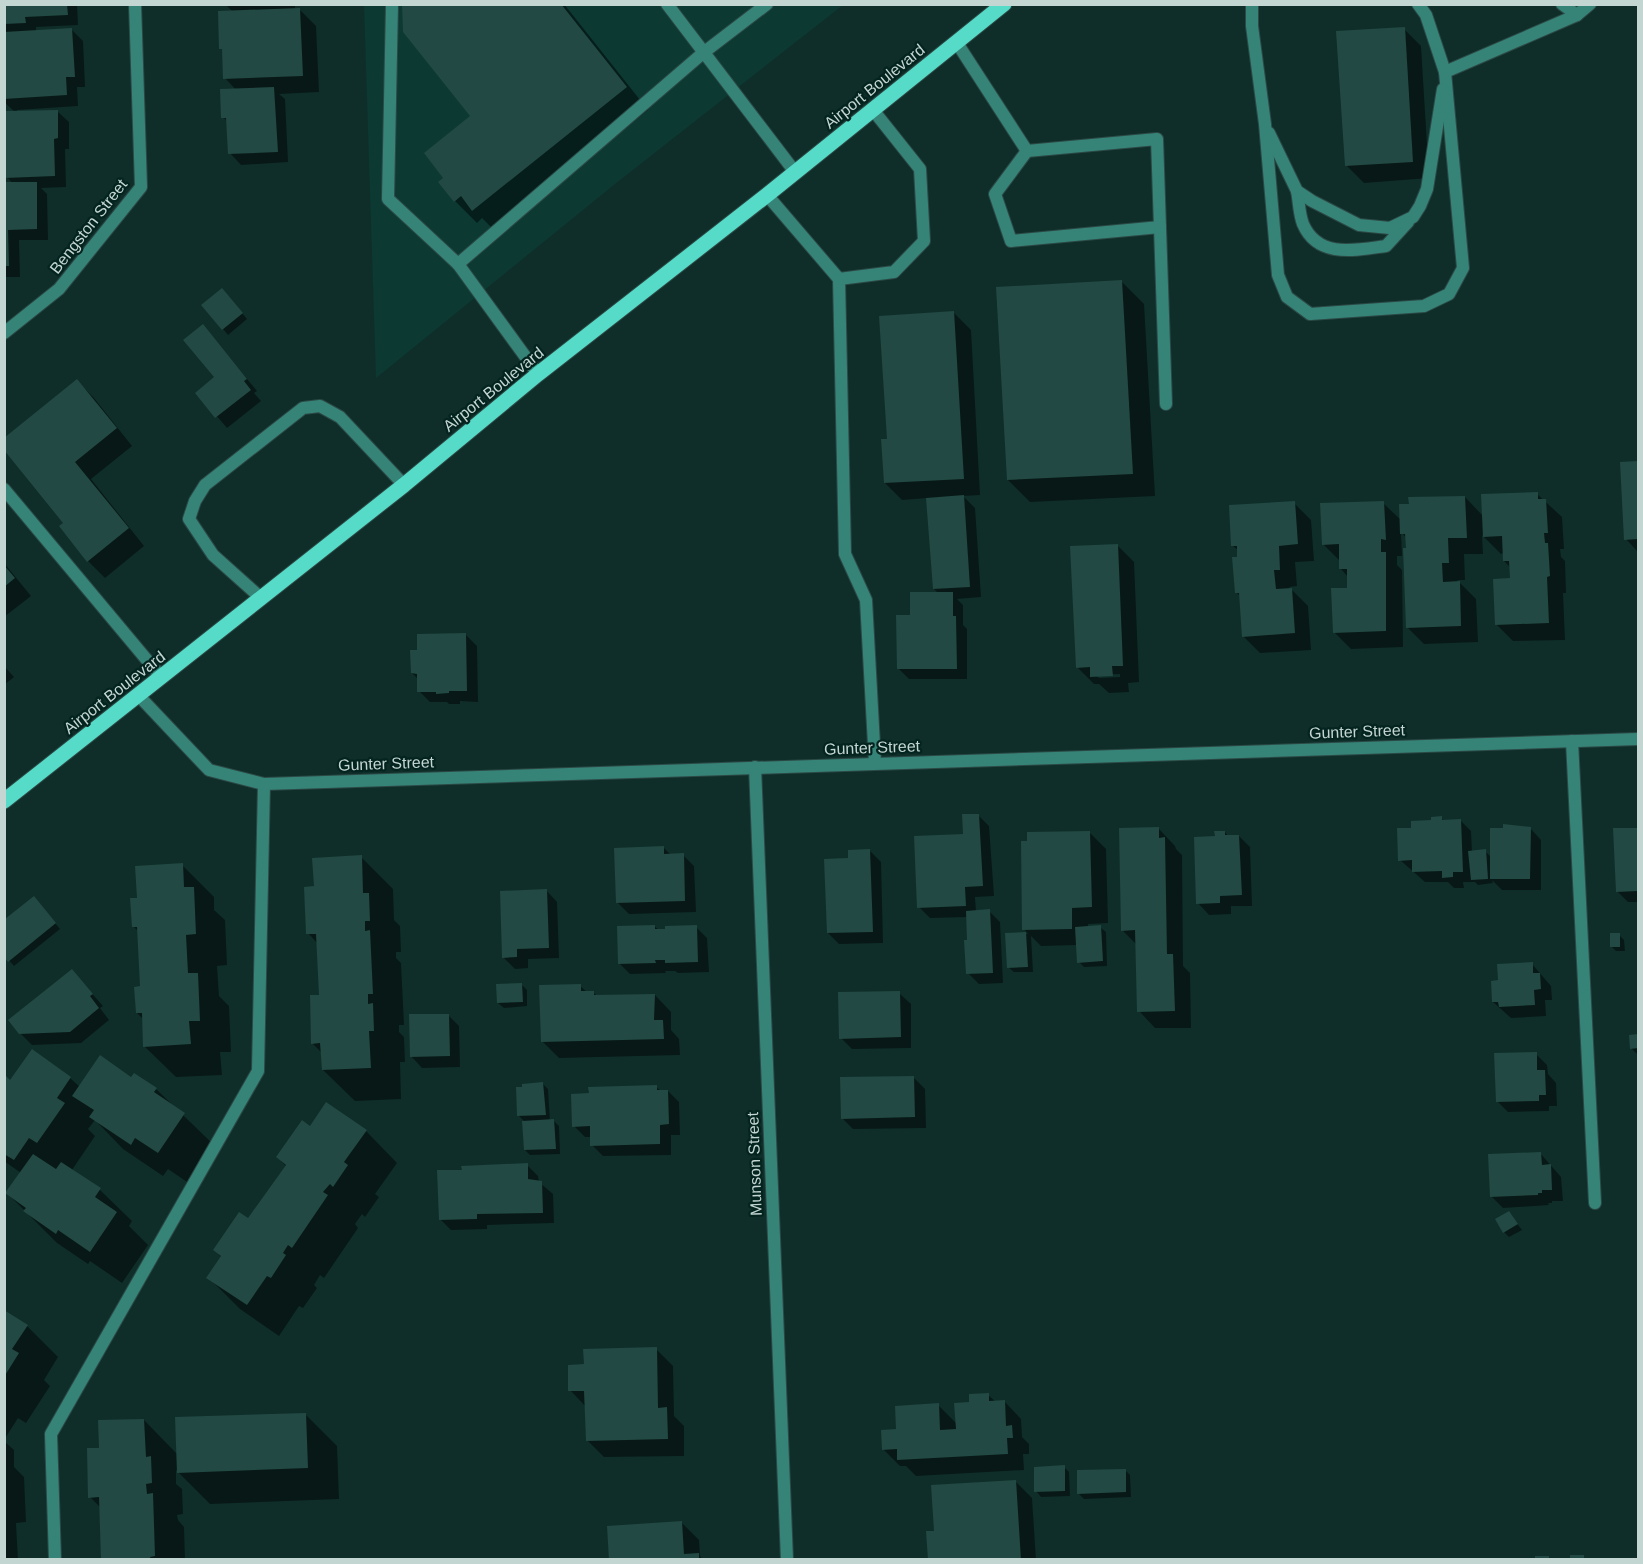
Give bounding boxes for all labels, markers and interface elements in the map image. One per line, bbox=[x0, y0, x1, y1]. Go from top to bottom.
street label: Airport Boulevard bbox=[821, 41, 928, 132]
street label: Bengston Street bbox=[46, 175, 131, 277]
street label: Airport Boulevard bbox=[440, 344, 547, 435]
street label: Airport Boulevard bbox=[60, 648, 168, 737]
street label: Gunter Street bbox=[1309, 721, 1406, 742]
street label: Gunter Street bbox=[824, 737, 921, 758]
street label: Gunter Street bbox=[338, 753, 435, 774]
street label: Munson Street bbox=[744, 1111, 765, 1216]

